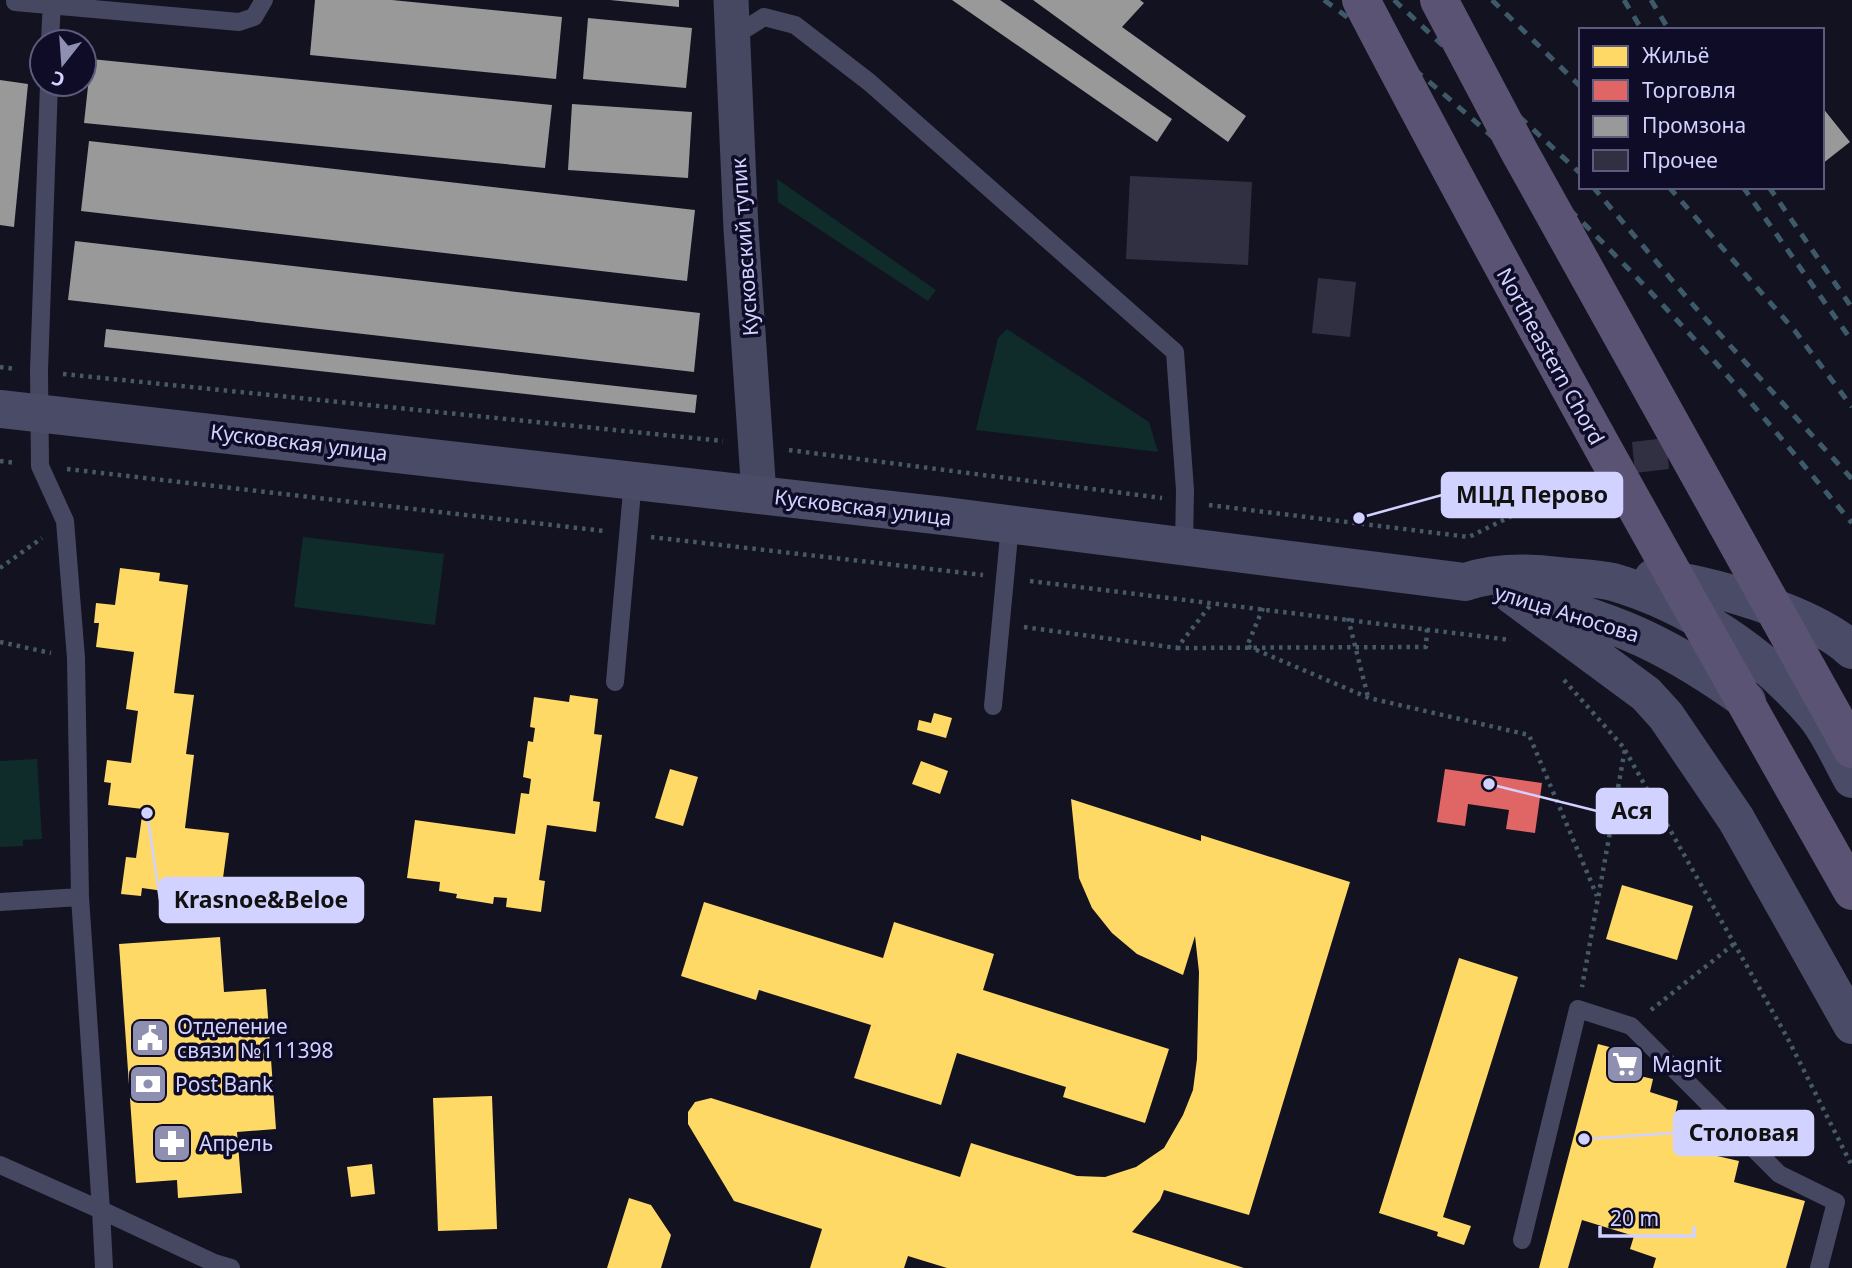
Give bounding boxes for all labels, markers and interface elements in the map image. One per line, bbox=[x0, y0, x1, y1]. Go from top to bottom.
north arrow bbox=[28, 28, 98, 98]
legend bbox=[1579, 28, 1824, 189]
text: Жильё bbox=[1642, 41, 1709, 69]
text: С bbox=[48, 65, 68, 93]
text: Торговля bbox=[1642, 76, 1736, 104]
text: Промзона bbox=[1642, 111, 1746, 139]
text: Прочее bbox=[1642, 146, 1718, 174]
street label: Кусковский тупик bbox=[724, 157, 764, 337]
street label: Northeastern Chord bbox=[1491, 263, 1611, 449]
street label: Кусковская улица bbox=[209, 417, 389, 467]
callout: МЦД Перово bbox=[1442, 473, 1622, 517]
text: МЦД Перово bbox=[1456, 478, 1608, 510]
street label: Кусковская улица bbox=[773, 482, 953, 532]
street label: улица Аносова bbox=[1491, 578, 1643, 648]
callout: Ася bbox=[1597, 789, 1667, 833]
text: Ася bbox=[1611, 794, 1653, 826]
callout: Krasnoe&Beloe bbox=[160, 878, 363, 922]
text: Krasnoe&Beloe bbox=[174, 883, 348, 915]
place label: Отделение связи №111398 bbox=[177, 1012, 334, 1064]
public building icon: Отделение связи №111398 bbox=[129, 1017, 171, 1059]
supermarket icon: Magnit bbox=[1604, 1043, 1646, 1085]
place label: Magnit bbox=[1652, 1050, 1722, 1078]
bank icon: Post Bank bbox=[127, 1063, 169, 1105]
place label: Post Bank bbox=[175, 1070, 274, 1098]
callout: Столовая bbox=[1674, 1111, 1813, 1155]
text: Столовая bbox=[1689, 1116, 1799, 1148]
pharmacy icon: Апрель bbox=[151, 1122, 193, 1164]
place label: Апрель bbox=[199, 1129, 273, 1157]
scale bar bbox=[1600, 1194, 1694, 1238]
text: 20 m bbox=[1610, 1204, 1659, 1232]

